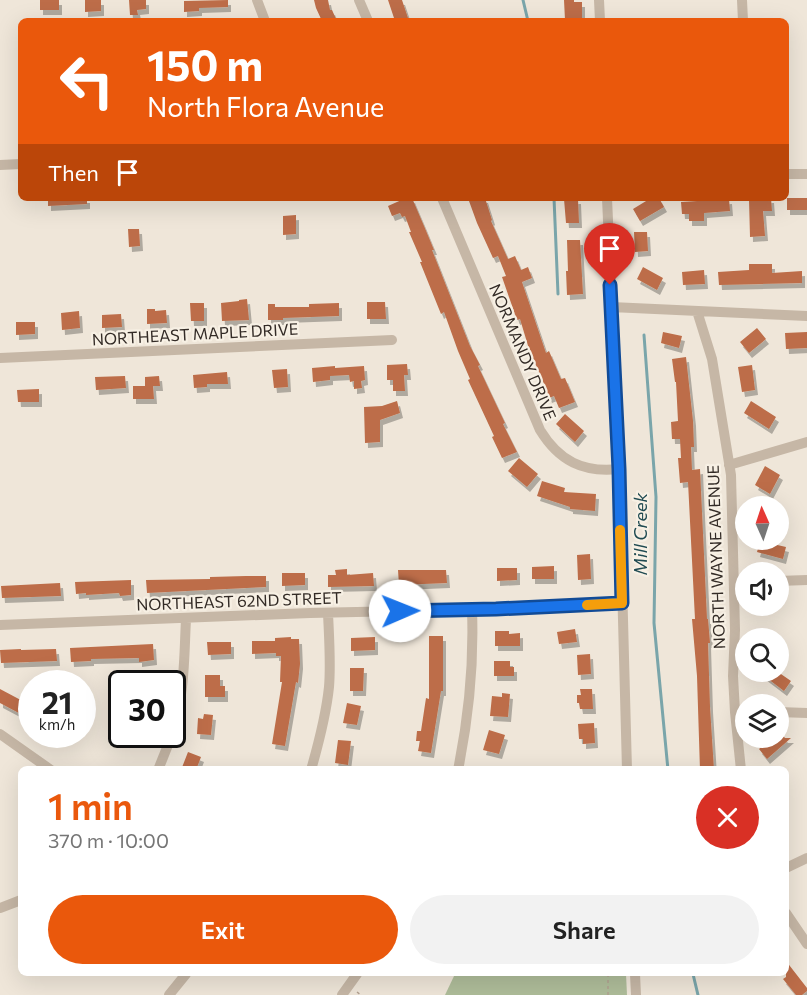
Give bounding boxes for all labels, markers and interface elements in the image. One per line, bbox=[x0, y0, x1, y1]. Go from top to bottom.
text: 150 m bbox=[147, 38, 263, 90]
icon: left bbox=[48, 42, 126, 120]
text: North Flora Avenue bbox=[147, 90, 384, 123]
icon: arrive bbox=[111, 156, 144, 189]
text: Then bbox=[48, 159, 99, 186]
pin bbox=[584, 223, 635, 285]
icon: arrive bbox=[593, 232, 626, 265]
street label: NORMANDY DRIVE bbox=[486, 281, 561, 423]
street label: NORTHEAST MAPLE DRIVE bbox=[91, 319, 299, 348]
street label: NORTH WAYNE AVENUE bbox=[703, 465, 728, 649]
water label: Mill Creek bbox=[629, 492, 651, 575]
north arrow bbox=[735, 496, 789, 550]
map controls bbox=[735, 496, 789, 748]
button: sound bbox=[735, 562, 789, 616]
position arrow bbox=[368, 579, 432, 643]
street label: NORTHEAST 62ND STREET bbox=[136, 587, 342, 614]
button: search bbox=[735, 628, 789, 682]
speed limit sign: 30 bbox=[108, 670, 186, 748]
text: 21 bbox=[42, 683, 72, 720]
button: layers bbox=[735, 694, 789, 748]
text: km/h bbox=[39, 715, 75, 733]
text: 1 min bbox=[48, 783, 133, 827]
button: close bbox=[696, 786, 759, 849]
text: 370 m · 10:00 bbox=[48, 828, 169, 852]
button: Exit bbox=[48, 895, 398, 964]
button: Share bbox=[410, 895, 759, 964]

